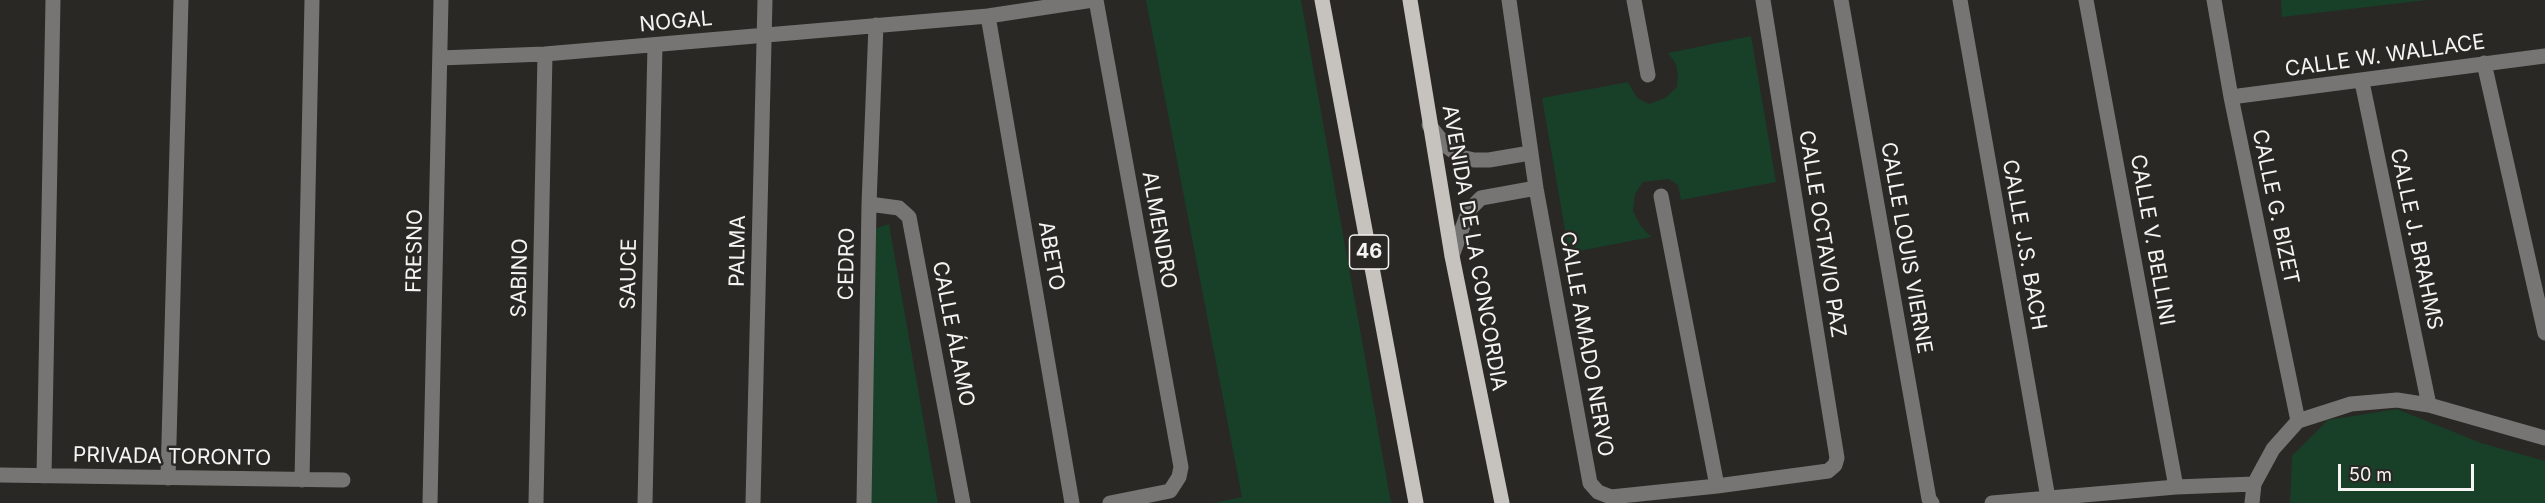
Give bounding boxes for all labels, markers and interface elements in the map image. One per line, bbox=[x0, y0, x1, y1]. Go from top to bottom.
street label: NOGAL bbox=[638, 6, 714, 38]
street label: CALLE W. WALLACE bbox=[2283, 29, 2487, 83]
street label: AVENIDA DE LA CONCORDIA bbox=[1436, 103, 1512, 393]
street label: CALLE G. BIZET bbox=[2246, 127, 2304, 287]
street label: CALLE OCTAVIO PAZ bbox=[1793, 129, 1851, 339]
street label: CALLE LOUIS VIERNE bbox=[1875, 140, 1937, 356]
street label: CALLE J. BRAHMS bbox=[2384, 146, 2448, 332]
street label: CALLE V. BELLINI bbox=[2125, 152, 2179, 328]
street label: CALLE J.S. BACH bbox=[1997, 158, 2051, 332]
street label: ALMENDRO bbox=[1136, 169, 1182, 291]
street label: FRESNO bbox=[402, 209, 428, 293]
street label: PALMA bbox=[725, 215, 751, 287]
street label: ABETO bbox=[1033, 219, 1069, 293]
street label: CEDRO bbox=[834, 227, 860, 301]
street label: CALLE AMADO NERVO bbox=[1554, 229, 1618, 459]
road number: 46 bbox=[1350, 235, 1388, 269]
street label: SABINO bbox=[507, 238, 533, 318]
street label: SAUCE bbox=[616, 238, 642, 310]
street label: CALLE ÁLAMO bbox=[927, 259, 979, 409]
street label: PRIVADA TORONTO bbox=[73, 443, 271, 471]
scale bar bbox=[2341, 452, 2478, 490]
text: 50 m bbox=[2349, 464, 2392, 485]

